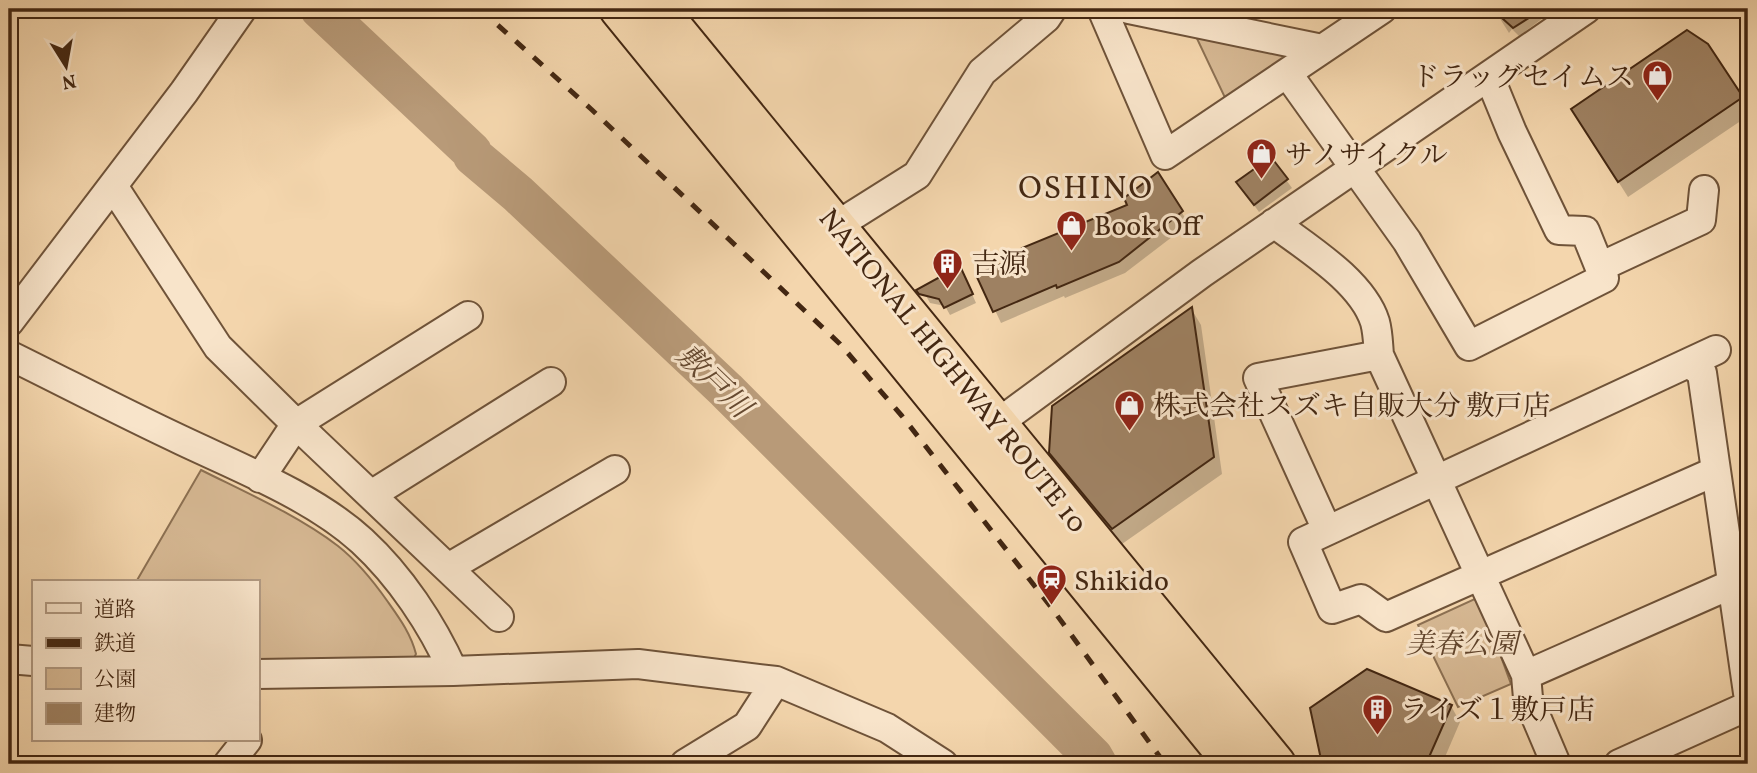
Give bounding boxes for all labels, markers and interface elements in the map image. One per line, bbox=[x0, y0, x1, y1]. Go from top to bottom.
north arrow bbox=[32, 32, 102, 102]
place label: ドラッグセイムス bbox=[1411, 59, 1634, 98]
shop icon: ドラッグセイムス bbox=[1640, 59, 1674, 103]
text: N bbox=[59, 67, 78, 95]
shop icon: サノサイクル bbox=[1245, 137, 1279, 181]
place label: サノサイクル bbox=[1285, 137, 1448, 176]
district label: OSHINO bbox=[1018, 168, 1154, 212]
street label: NATIONAL HIGHWAY ROUTE 10 bbox=[809, 201, 1095, 542]
shop icon: Book Off bbox=[1054, 208, 1088, 252]
place label: Book Off bbox=[1094, 208, 1203, 247]
building icon: 吉源 bbox=[931, 246, 965, 290]
place label: 吉源 bbox=[971, 246, 1027, 285]
water label: 敷戸川 bbox=[666, 336, 762, 431]
shop icon: 株式会社スズキ自販大分 敷戸店 bbox=[1113, 388, 1147, 432]
place label: 株式会社スズキ自販大分 敷戸店 bbox=[1153, 388, 1551, 427]
station icon: Shikido bbox=[1034, 563, 1068, 607]
place label: Shikido bbox=[1074, 563, 1169, 602]
legend bbox=[32, 580, 259, 742]
text: 道路 bbox=[94, 596, 136, 625]
park label: 美春公園 bbox=[1406, 626, 1522, 665]
text: 鉄道 bbox=[94, 630, 136, 659]
text: 公園 bbox=[94, 666, 136, 695]
building icon: ライズ１敷戸店 bbox=[1360, 692, 1394, 736]
place label: ライズ１敷戸店 bbox=[1400, 692, 1595, 731]
text: 建物 bbox=[94, 700, 136, 729]

